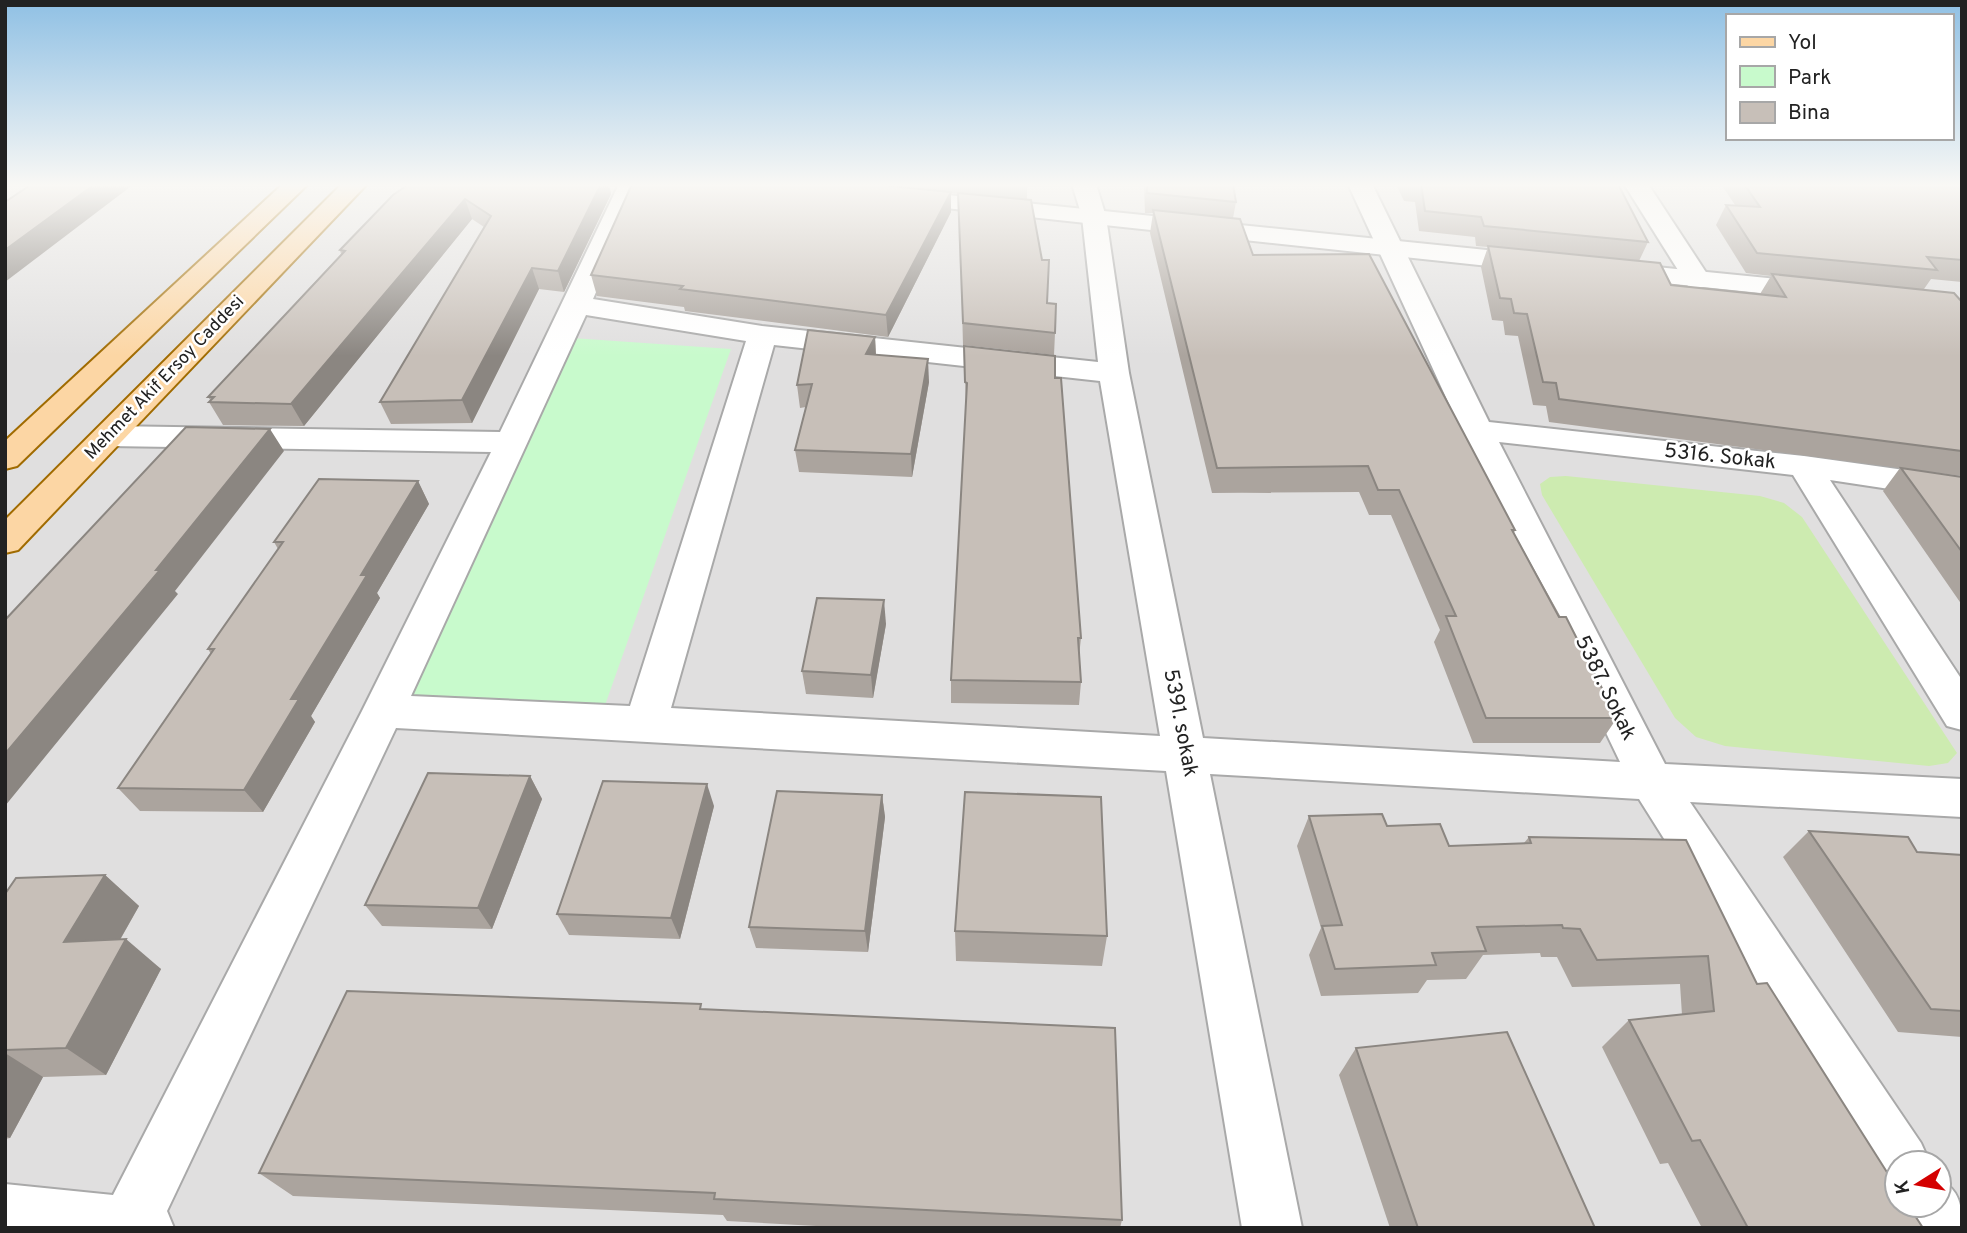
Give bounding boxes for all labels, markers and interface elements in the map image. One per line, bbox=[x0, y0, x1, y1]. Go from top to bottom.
legend bbox=[1726, 14, 1953, 140]
text: Yol bbox=[1788, 30, 1817, 57]
text: Park bbox=[1788, 65, 1831, 92]
text: Bina bbox=[1788, 100, 1830, 127]
street label: Mehmet Akif Ersoy Caddesi bbox=[80, 291, 250, 465]
street label: 5316. Sokak bbox=[1663, 438, 1777, 476]
street label: 5387. Sokak bbox=[1568, 631, 1642, 745]
street label: 5391. sokak bbox=[1156, 667, 1204, 779]
north arrow bbox=[1883, 1149, 1953, 1219]
text: K bbox=[1890, 1178, 1916, 1196]

